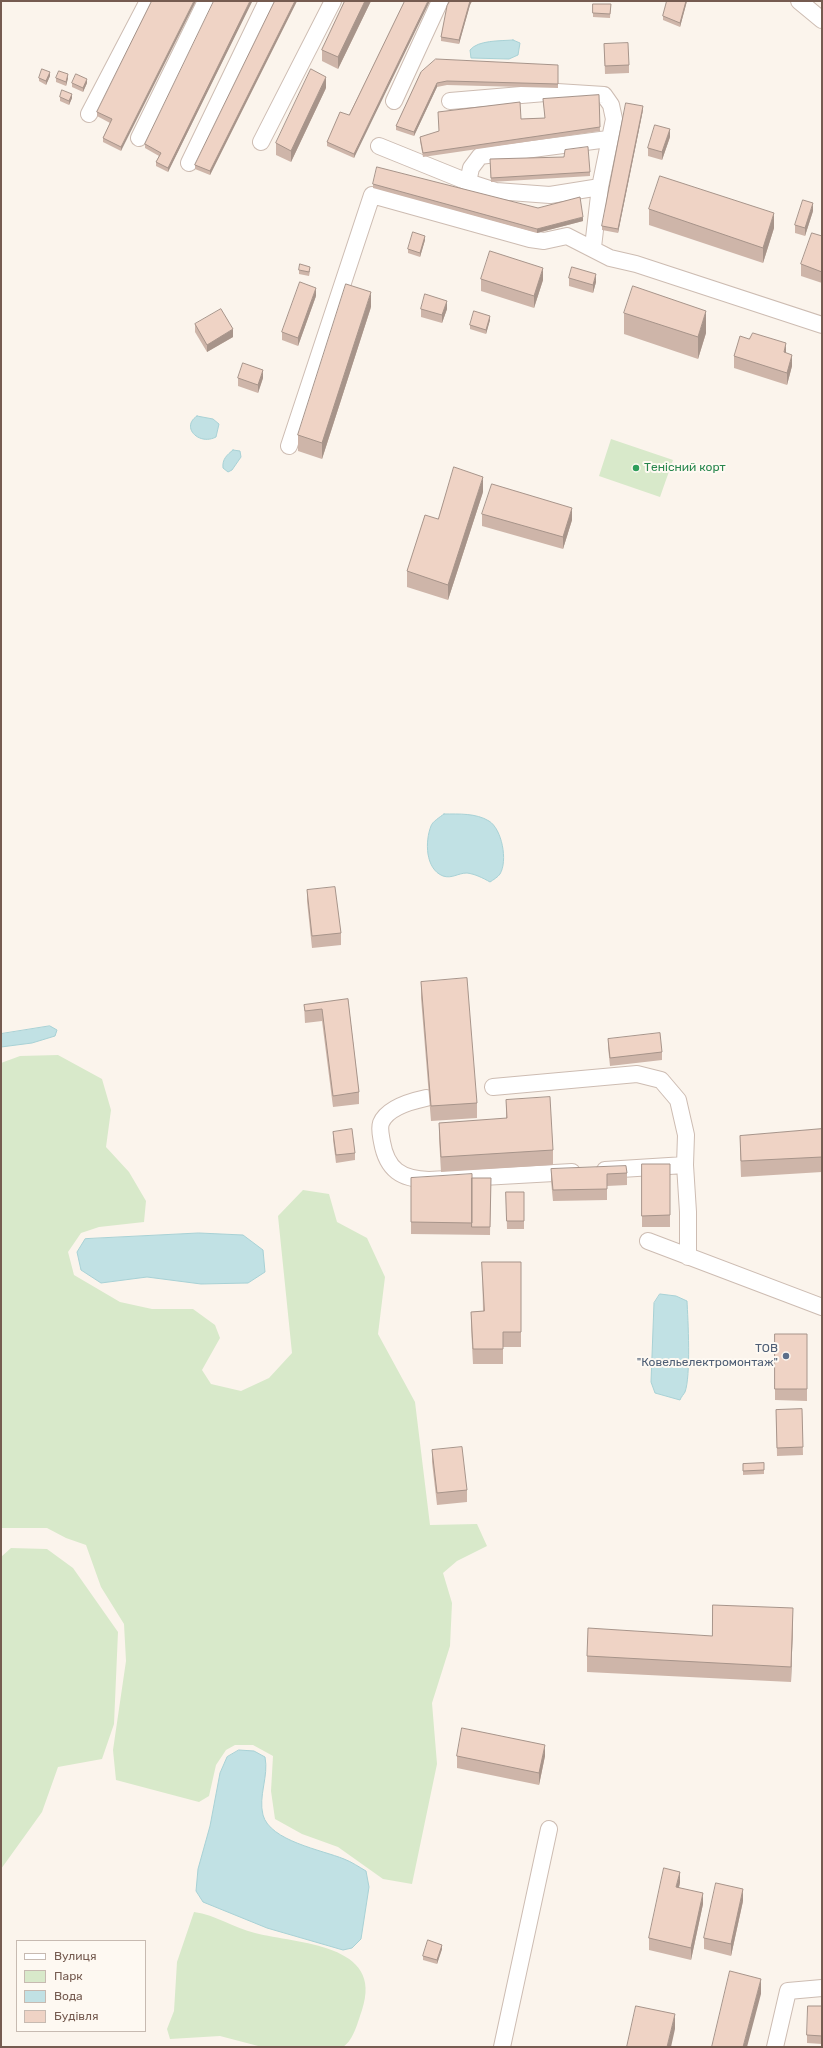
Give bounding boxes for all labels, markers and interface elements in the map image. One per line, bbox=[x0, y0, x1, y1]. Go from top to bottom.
place label: Тенісний корт bbox=[644, 461, 726, 475]
marker: Тенісний корт bbox=[631, 463, 641, 473]
place label: ТОВ "Ковельелектромонтаж" bbox=[637, 1342, 778, 1370]
marker: ТОВ "Ковельелектромонтаж" bbox=[781, 1351, 791, 1361]
legend bbox=[16, 1940, 146, 2032]
text: Вулиця bbox=[54, 1949, 96, 1963]
text: Парк bbox=[54, 1969, 83, 1983]
text: Вода bbox=[54, 1989, 83, 2003]
text: Будівля bbox=[54, 2009, 99, 2023]

